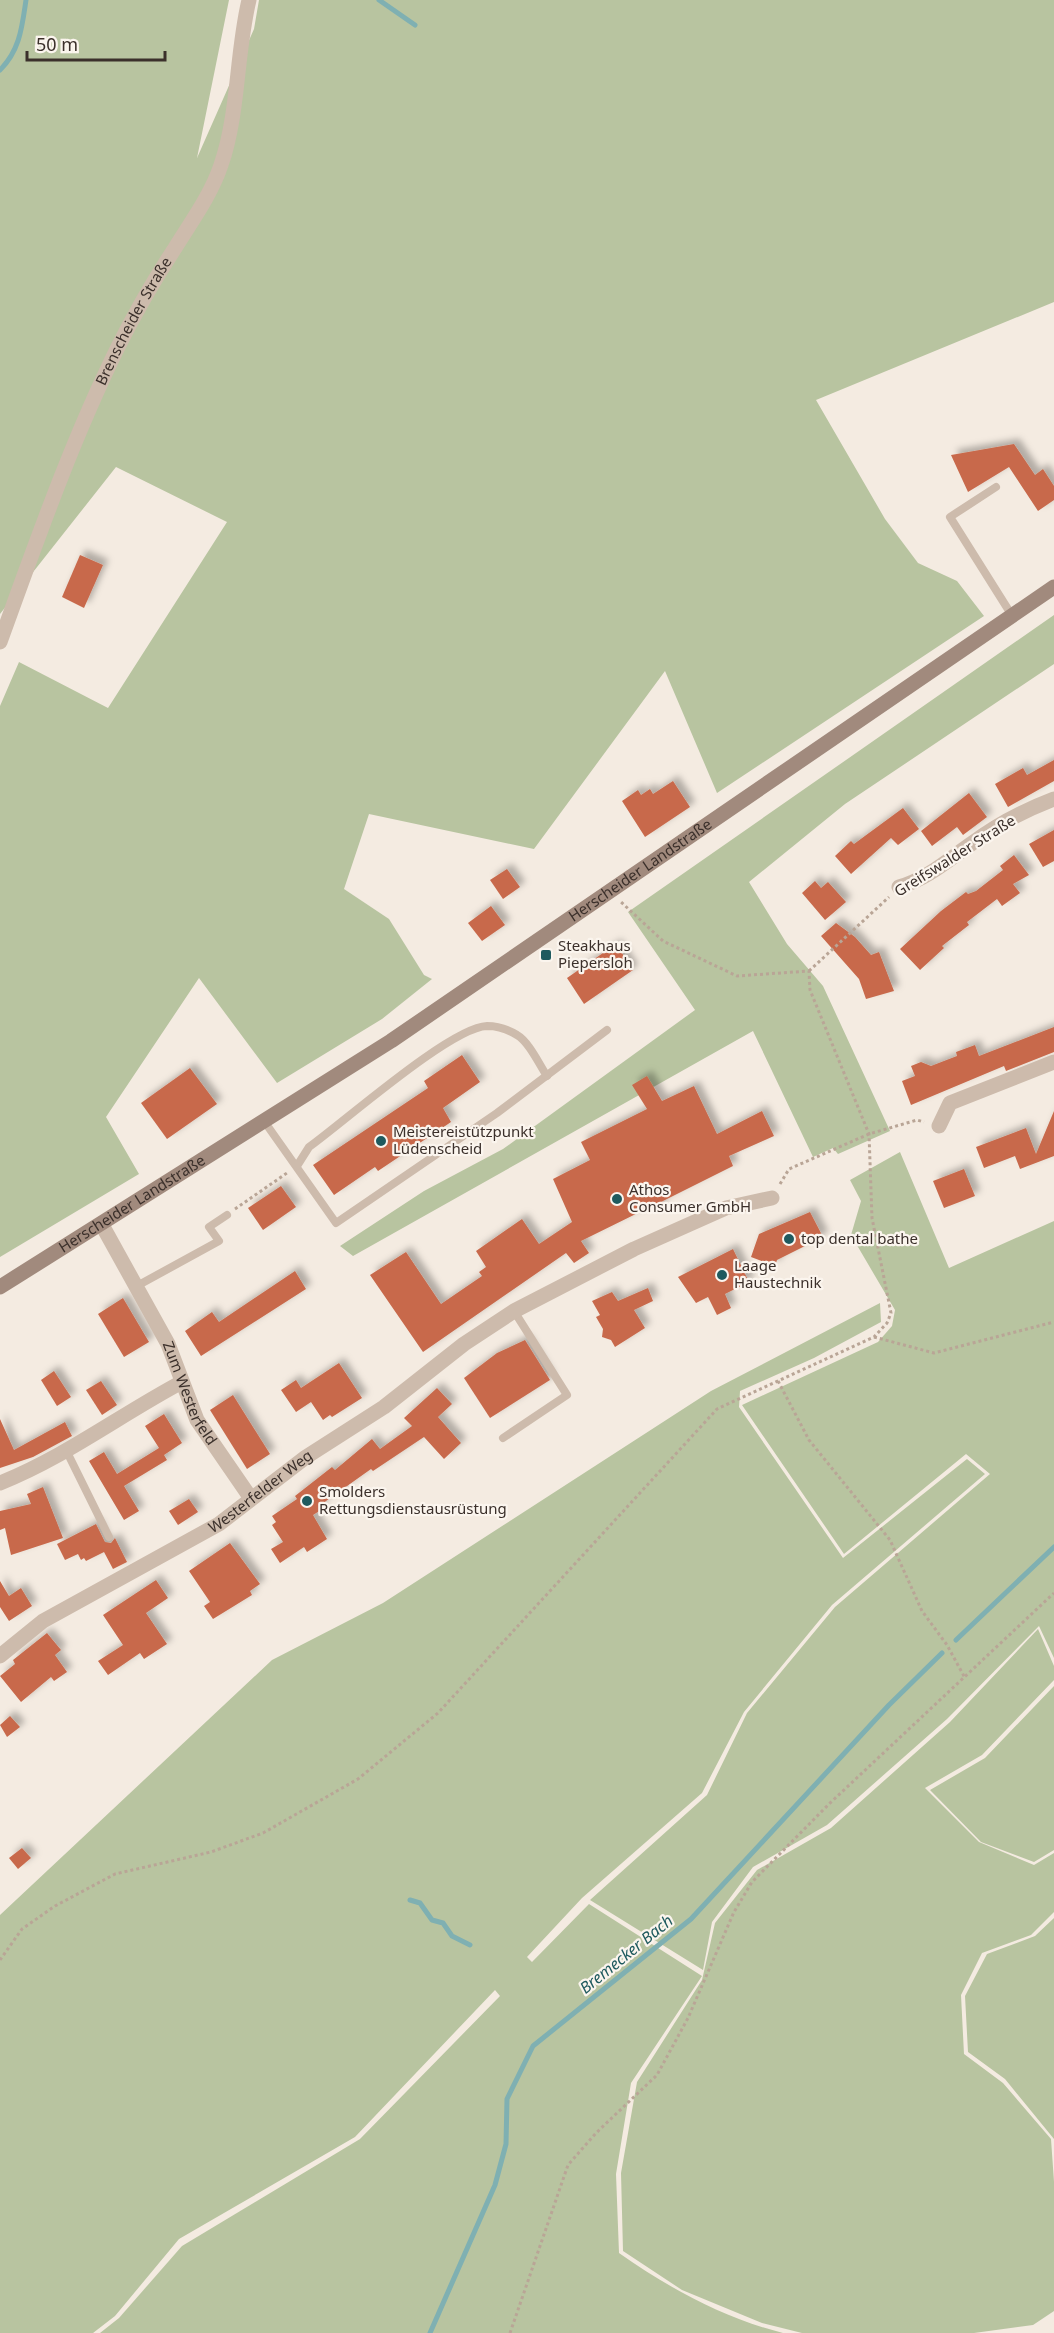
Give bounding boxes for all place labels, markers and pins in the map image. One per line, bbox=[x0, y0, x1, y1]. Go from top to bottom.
place label: Steakhaus Piepersloh bbox=[558, 935, 633, 972]
marker: Steakhaus Piepersloh bbox=[539, 948, 553, 962]
place label: Meistereistützpunkt Lüdenscheid bbox=[393, 1121, 534, 1158]
marker: Meistereistützpunkt Lüdenscheid bbox=[374, 1134, 388, 1148]
place label: Athos Consumer GmbH bbox=[629, 1179, 751, 1216]
marker: Athos Consumer GmbH bbox=[610, 1192, 624, 1206]
place label: top dental bathe bbox=[801, 1228, 918, 1248]
marker: top dental bathe bbox=[782, 1232, 796, 1246]
place label: Laage Haustechnik bbox=[734, 1255, 821, 1292]
marker: Laage Haustechnik bbox=[715, 1268, 729, 1282]
place label: Smolders Rettungsdienstausrüstung bbox=[319, 1481, 507, 1518]
marker: Smolders Rettungsdienstausrüstung bbox=[300, 1494, 314, 1508]

